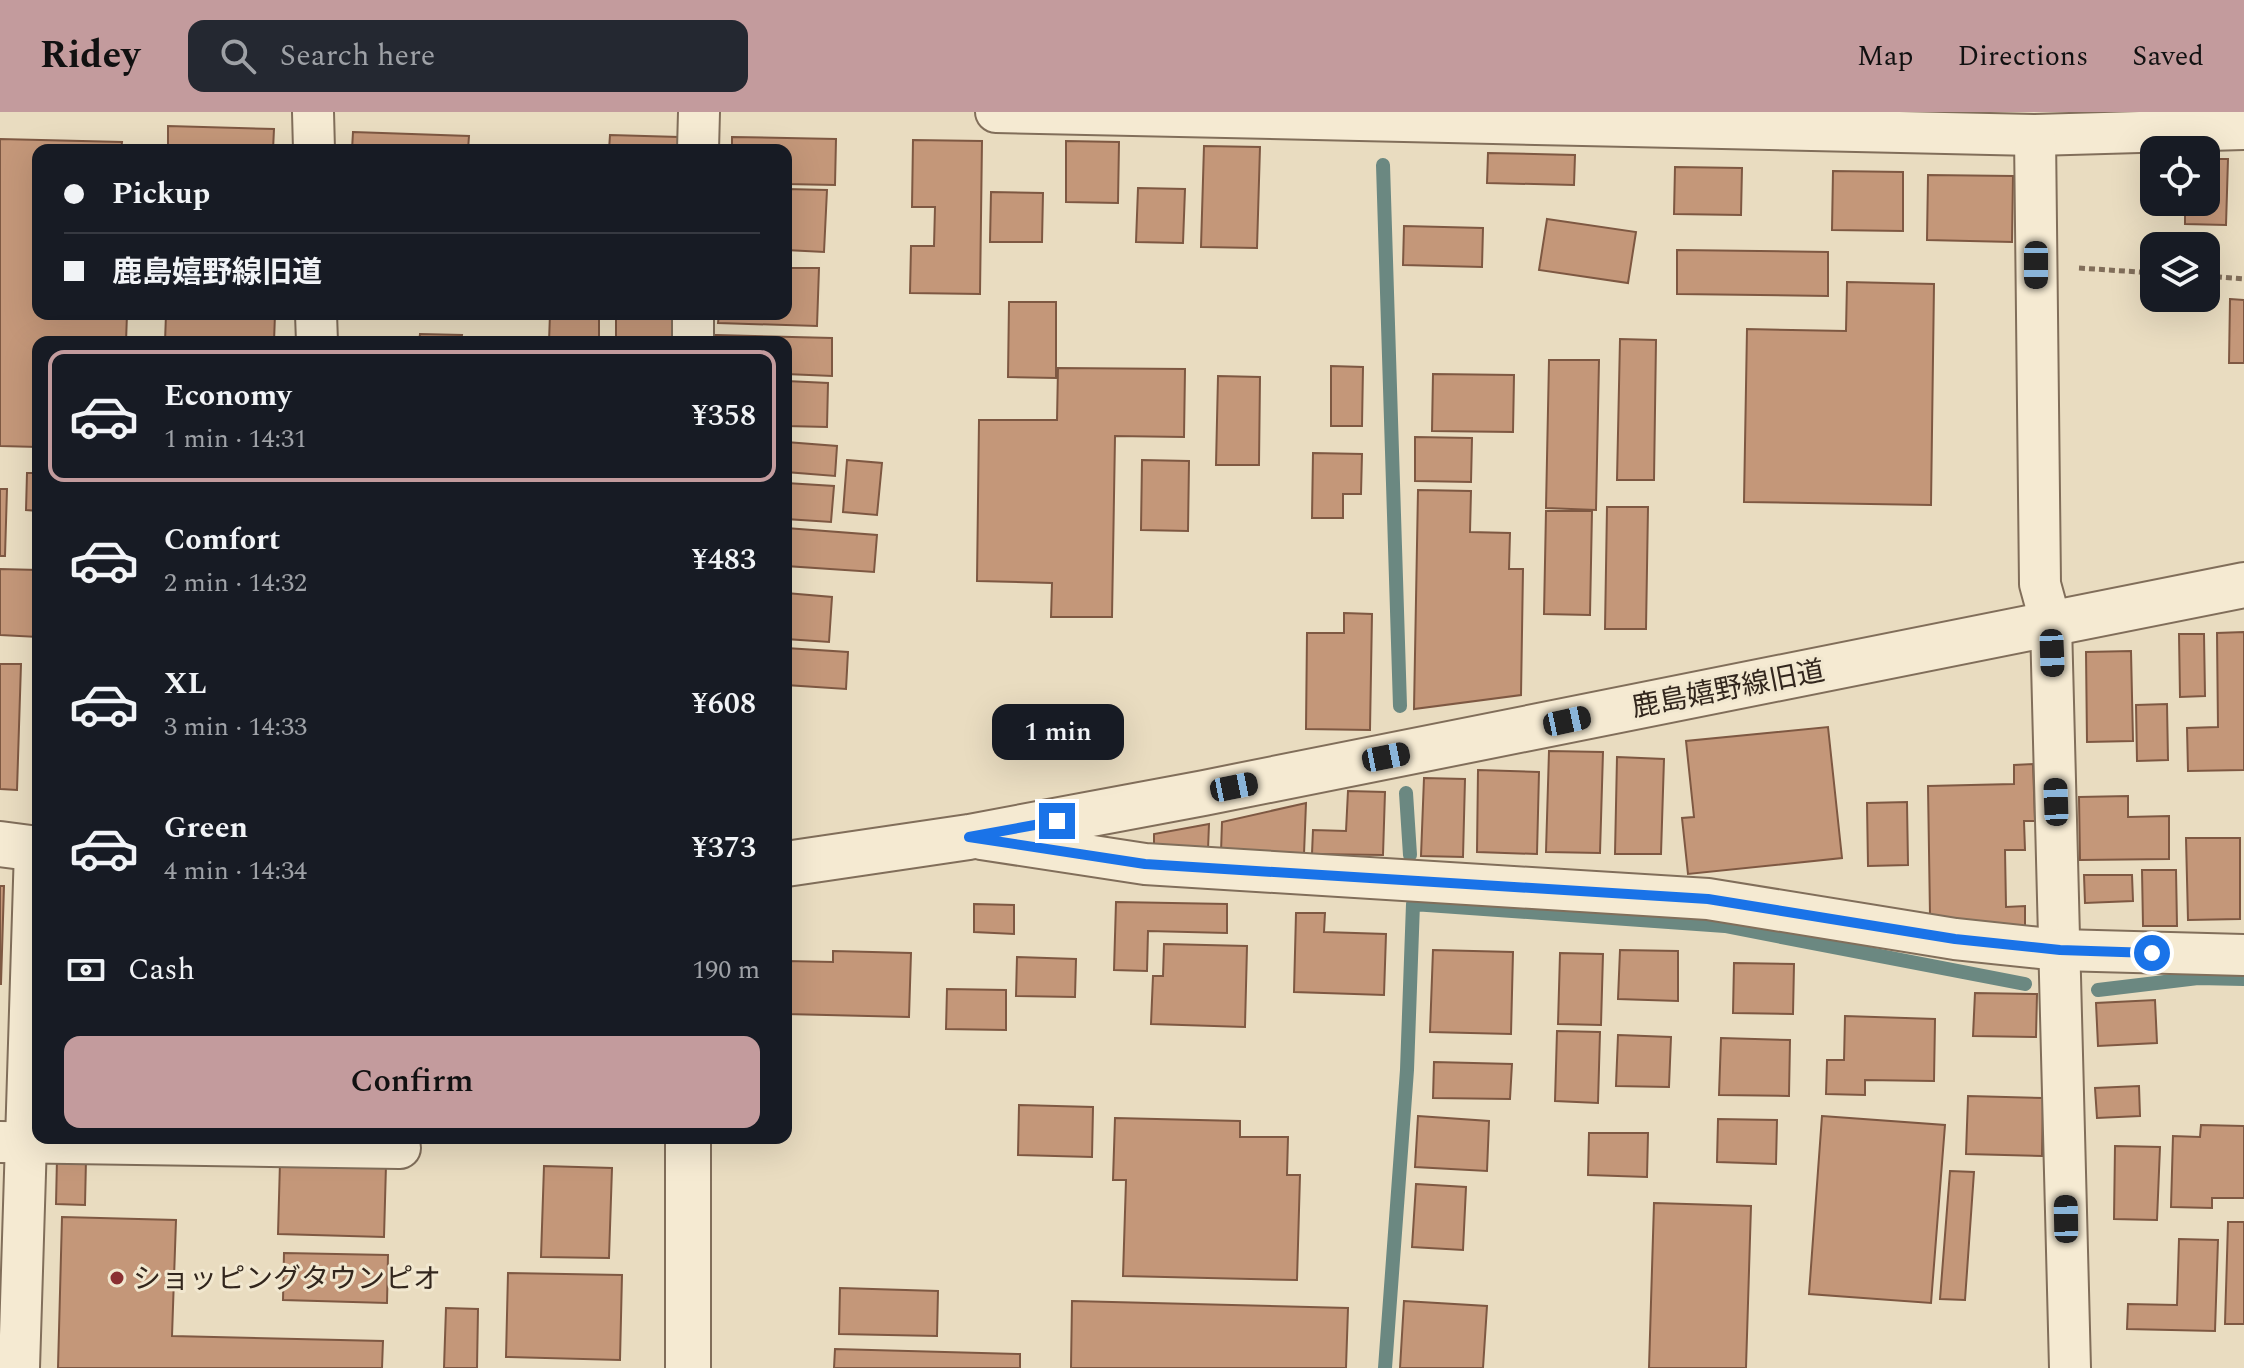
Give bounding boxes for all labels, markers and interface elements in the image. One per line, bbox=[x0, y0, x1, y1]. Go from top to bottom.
search box bbox=[188, 20, 748, 92]
text: Ridey bbox=[40, 27, 140, 85]
text: Search here bbox=[280, 33, 435, 79]
icon: search bbox=[216, 34, 260, 78]
text: Map bbox=[1857, 35, 1914, 78]
text: Directions bbox=[1958, 35, 2088, 78]
text: Saved bbox=[2132, 35, 2204, 78]
map controls bbox=[2140, 136, 2220, 312]
button: locate bbox=[2140, 136, 2220, 216]
text: Pickup bbox=[112, 171, 210, 217]
button: layers bbox=[2140, 232, 2220, 312]
car bbox=[2024, 241, 2048, 289]
text: 鹿島嬉野線旧道 bbox=[112, 250, 322, 296]
text: Economy bbox=[164, 373, 291, 419]
icon: car bbox=[68, 380, 140, 452]
text: ¥358 bbox=[692, 393, 756, 439]
text: 1 min · 14:31 bbox=[164, 419, 307, 459]
text: Comfort bbox=[164, 517, 280, 563]
icon: car bbox=[68, 524, 140, 596]
text: ¥483 bbox=[692, 537, 756, 583]
text: 2 min · 14:32 bbox=[164, 563, 307, 603]
car bbox=[2039, 629, 2065, 677]
street label: 鹿島嬉野線旧道 bbox=[1628, 650, 1829, 729]
text: XL bbox=[164, 661, 207, 707]
icon: car bbox=[68, 668, 140, 740]
text: ¥608 bbox=[692, 681, 756, 727]
car bbox=[1541, 704, 1593, 738]
callout: 1 min bbox=[991, 705, 1123, 761]
text: 3 min · 14:33 bbox=[164, 707, 307, 747]
text: 1 min bbox=[1024, 712, 1092, 752]
car bbox=[1360, 741, 1412, 773]
car bbox=[1208, 771, 1260, 803]
car bbox=[2043, 778, 2069, 826]
route end bbox=[1039, 803, 1075, 839]
text: Green bbox=[164, 805, 248, 851]
icon: car bbox=[68, 812, 140, 884]
text: ¥373 bbox=[692, 825, 756, 871]
text: 4 min · 14:34 bbox=[164, 851, 307, 891]
route start bbox=[2134, 935, 2170, 971]
text: Cash bbox=[128, 947, 195, 993]
icon: cash bbox=[64, 948, 108, 992]
text: 190 m bbox=[692, 950, 760, 990]
button: Confirm bbox=[64, 1036, 760, 1128]
car bbox=[2054, 1195, 2078, 1243]
place label: ショッピングタウンピオ bbox=[133, 1258, 441, 1301]
marker: ショッピングタウンピオ bbox=[108, 1269, 126, 1287]

